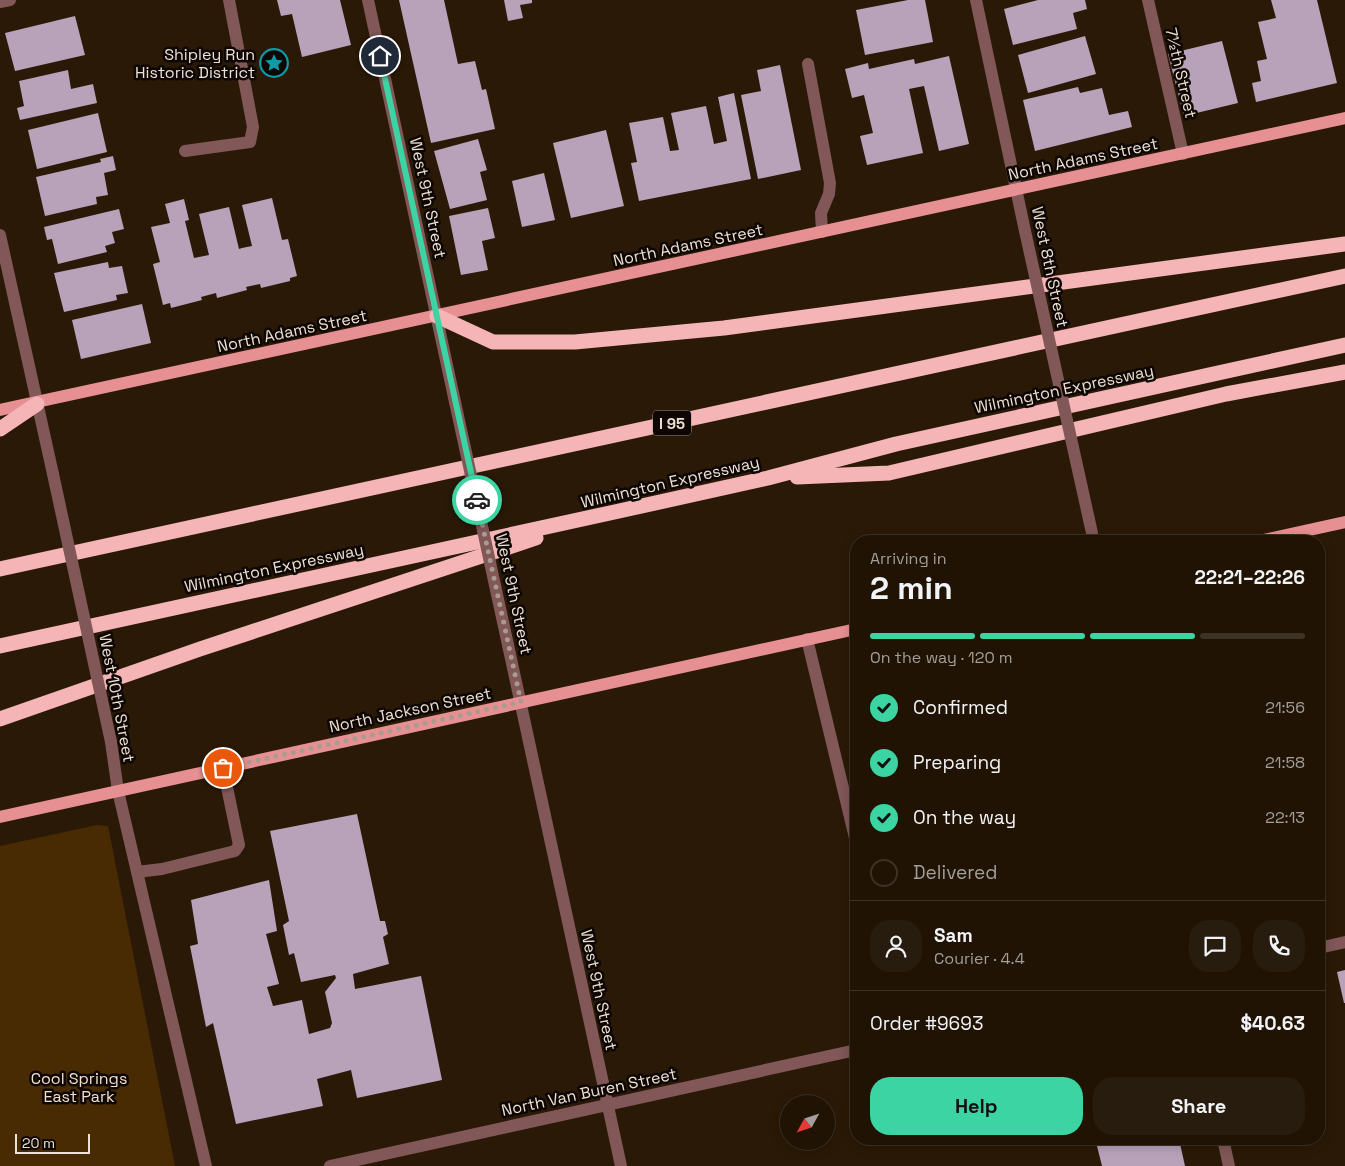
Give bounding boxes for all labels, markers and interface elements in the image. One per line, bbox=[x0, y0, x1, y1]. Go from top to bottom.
street label: 7½th Street bbox=[1160, 26, 1202, 120]
pin bbox=[359, 35, 401, 77]
icon: home bbox=[366, 42, 394, 70]
place label: Shipley Run Historic District bbox=[135, 44, 255, 83]
place icon: Shipley Run Historic District bbox=[259, 48, 289, 78]
street label: North Adams Street bbox=[1006, 133, 1160, 185]
street label: West 9th Street bbox=[405, 136, 451, 260]
street label: West 8th Street bbox=[1027, 205, 1073, 329]
street label: North Adams Street bbox=[611, 219, 765, 271]
street label: North Adams Street bbox=[215, 305, 369, 357]
street label: Wilmington Expressway bbox=[972, 360, 1156, 418]
road number: I 95 bbox=[653, 410, 691, 436]
street label: Wilmington Expressway bbox=[579, 451, 761, 513]
courier bbox=[452, 475, 502, 525]
icon: car bbox=[463, 486, 491, 514]
street label: West 9th Street bbox=[491, 532, 537, 656]
street label: Wilmington Expressway bbox=[182, 539, 366, 597]
text: Arriving in bbox=[870, 548, 947, 569]
text: 22:21–22:26 bbox=[1195, 565, 1305, 590]
text: 2 min bbox=[870, 568, 953, 608]
street label: West 10th Street bbox=[94, 632, 140, 764]
text: On the way · 120 m bbox=[870, 647, 1013, 668]
street label: North Jackson Street bbox=[327, 683, 493, 737]
icon: check bbox=[870, 694, 898, 722]
text: Confirmed bbox=[913, 695, 1008, 720]
text: 21:56 bbox=[1265, 697, 1305, 718]
pin bbox=[202, 747, 244, 789]
icon: check bbox=[870, 749, 898, 777]
text: Preparing bbox=[913, 750, 1001, 775]
text: 21:58 bbox=[1265, 752, 1305, 773]
icon: bag bbox=[209, 754, 237, 782]
icon: check bbox=[870, 804, 898, 832]
text: On the way bbox=[913, 805, 1016, 830]
text: 22:13 bbox=[1265, 807, 1305, 828]
text: Delivered bbox=[913, 860, 998, 885]
button: person bbox=[870, 920, 922, 972]
button: chat bbox=[1189, 920, 1241, 972]
button: phone bbox=[1253, 920, 1305, 972]
text: Sam bbox=[934, 923, 973, 948]
street label: West 9th Street bbox=[576, 928, 622, 1052]
text: Courier · 4.4 bbox=[934, 948, 1025, 969]
text: Order #9693 bbox=[870, 1011, 983, 1036]
text: $40.63 bbox=[1241, 1011, 1305, 1036]
street label: North Van Buren Street bbox=[500, 1063, 678, 1121]
park label: Cool Springs East Park bbox=[31, 1068, 127, 1107]
button: Help bbox=[870, 1077, 1083, 1135]
button: Share bbox=[1093, 1077, 1305, 1135]
north arrow bbox=[780, 1095, 835, 1150]
map controls bbox=[780, 1095, 835, 1150]
scale bar bbox=[15, 1131, 90, 1154]
text: 20 m bbox=[22, 1134, 55, 1152]

